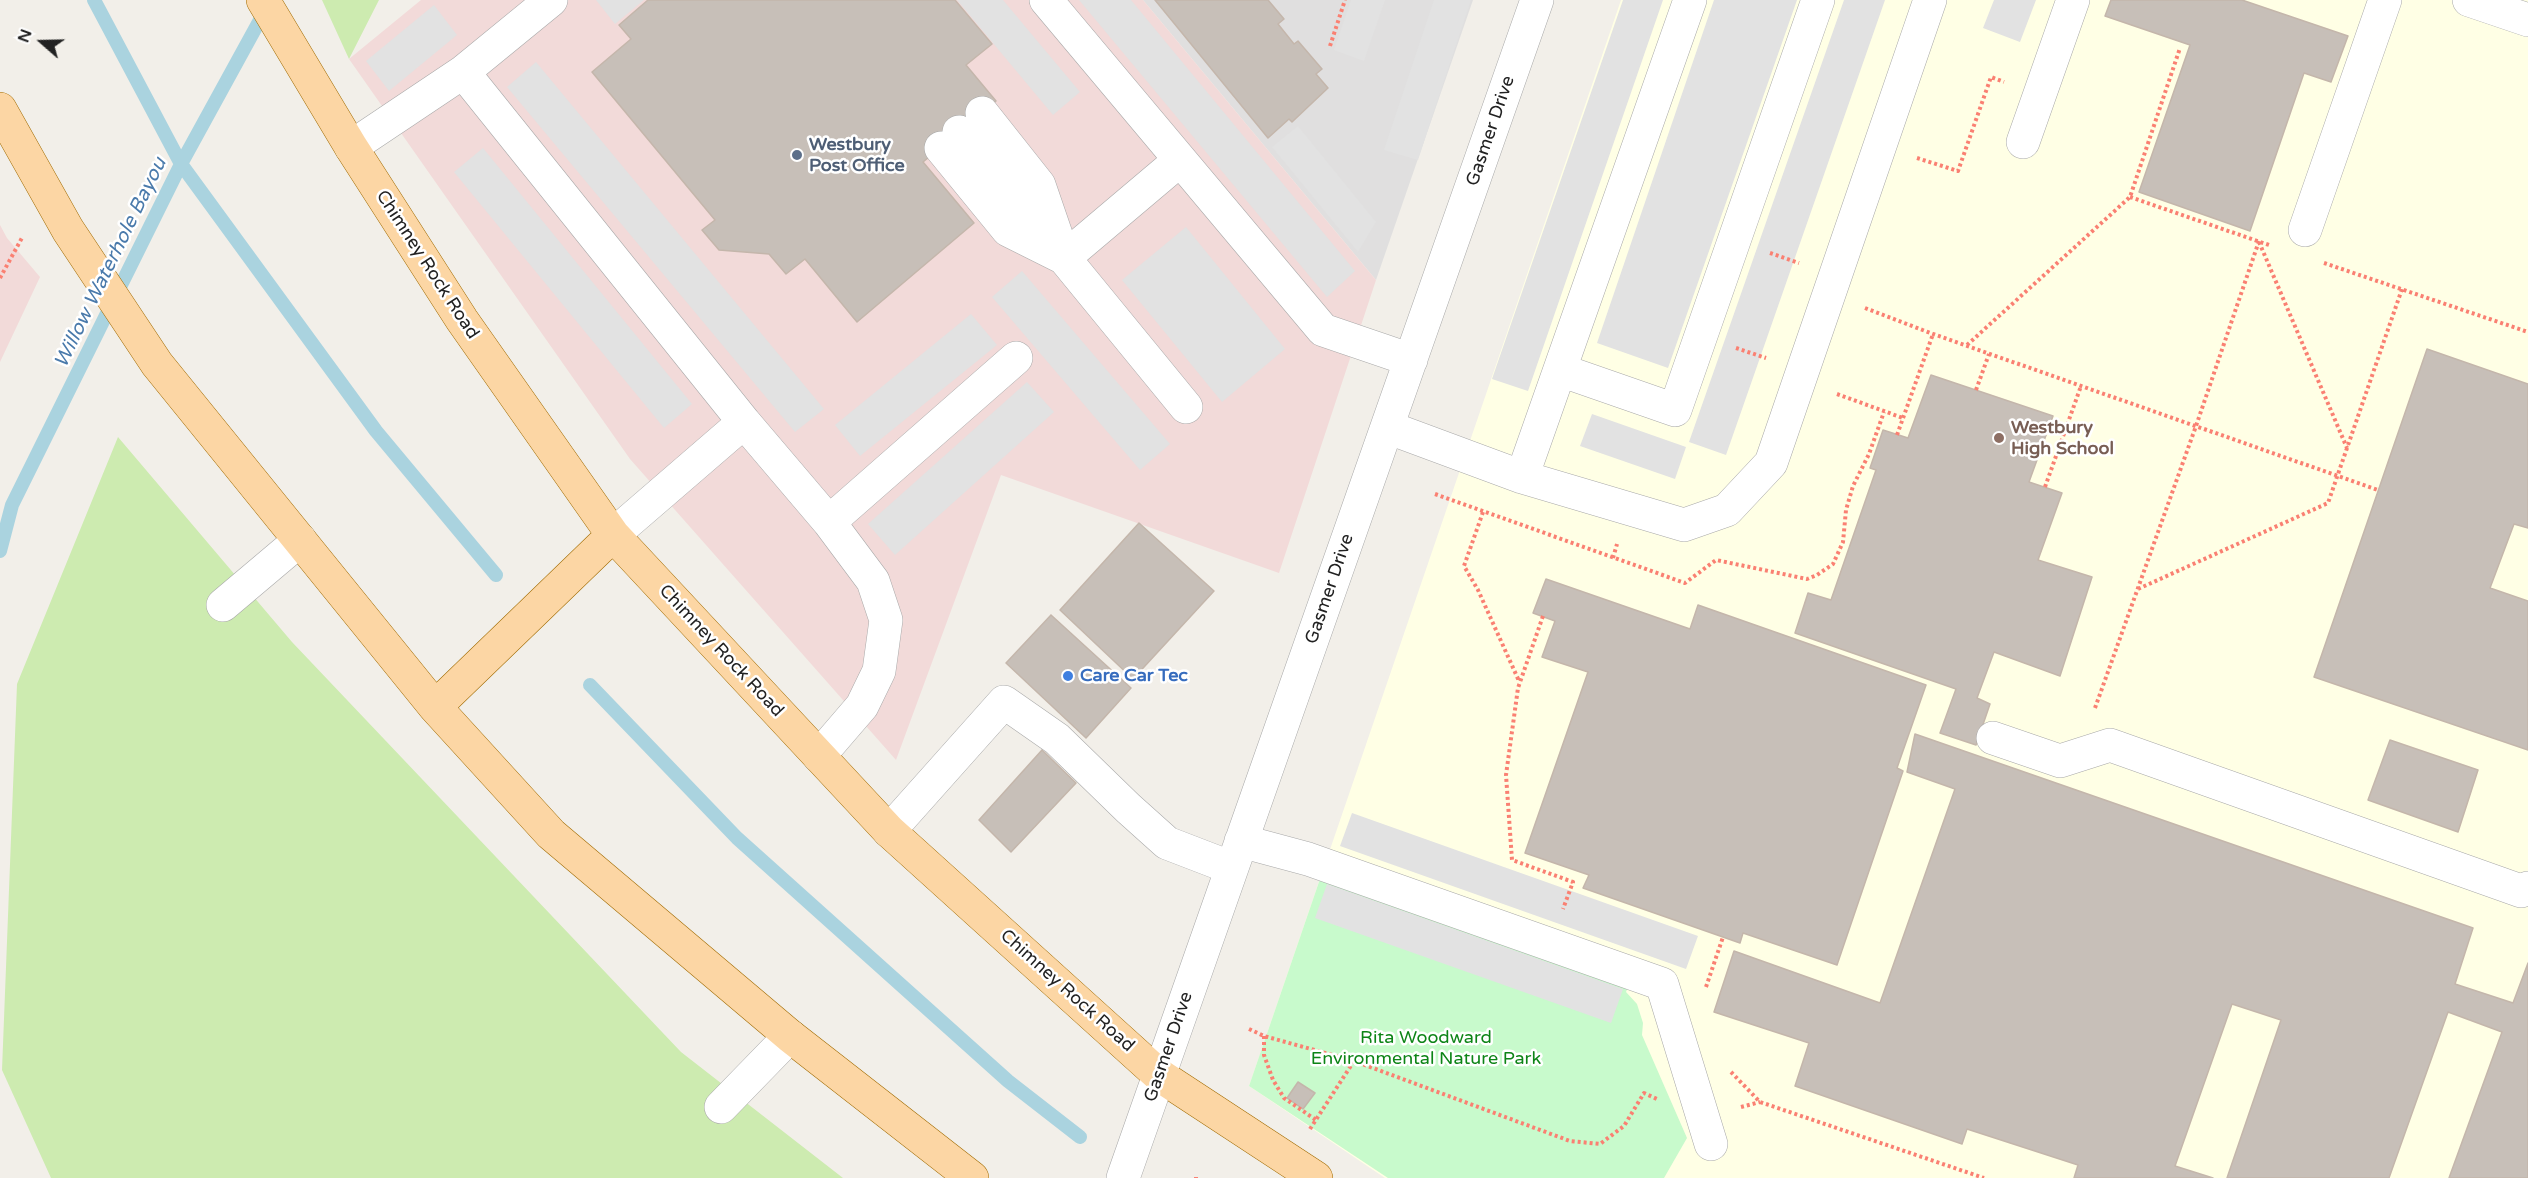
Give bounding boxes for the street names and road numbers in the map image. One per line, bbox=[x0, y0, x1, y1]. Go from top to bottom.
street label: Gasmer Drive bbox=[1462, 73, 1520, 189]
street label: Chimney Rock Road bbox=[371, 187, 483, 343]
street label: Gasmer Drive bbox=[1301, 531, 1359, 647]
street label: Chimney Rock Road bbox=[654, 580, 788, 722]
street label: Chimney Rock Road bbox=[996, 925, 1138, 1057]
street label: Gasmer Drive bbox=[1140, 989, 1198, 1105]

